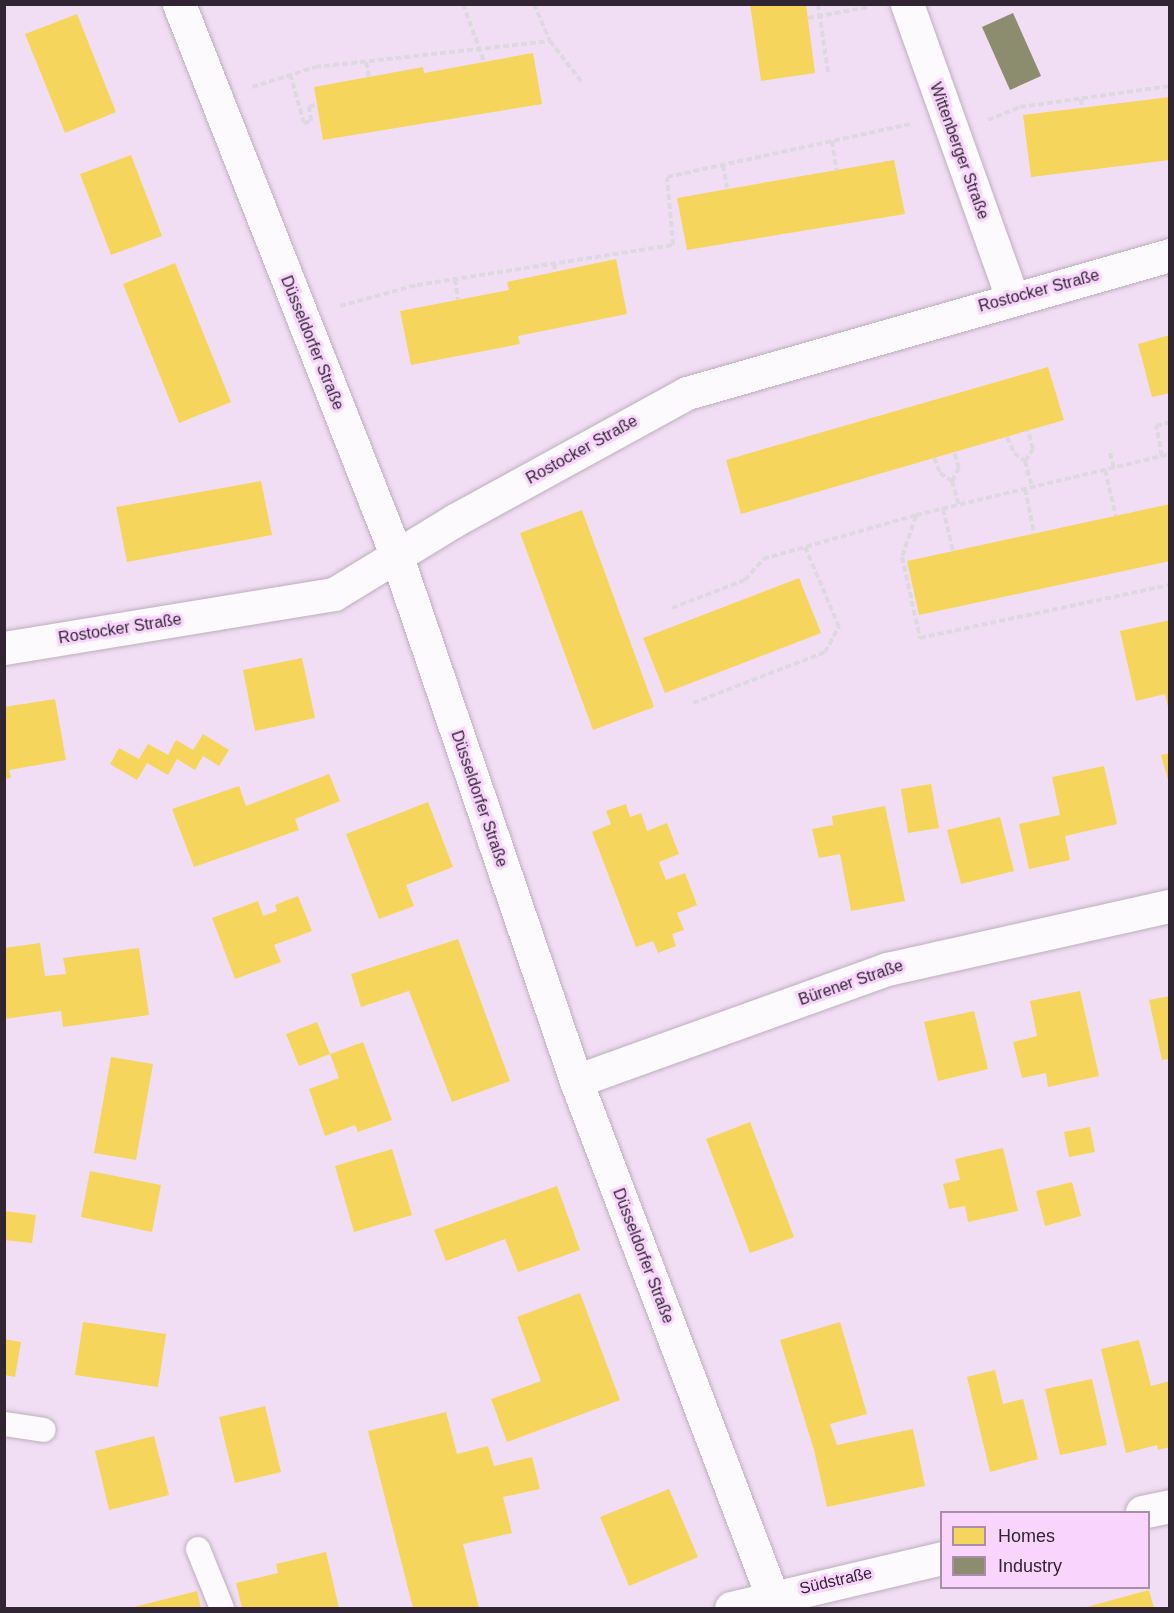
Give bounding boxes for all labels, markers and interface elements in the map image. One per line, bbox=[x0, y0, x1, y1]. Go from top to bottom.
street label: Wittenberger Straße bbox=[925, 80, 993, 222]
street label: Rostocker Straße bbox=[976, 266, 1102, 316]
street label: Düsseldorfer Straße bbox=[276, 273, 348, 413]
street label: Rostocker Straße bbox=[523, 411, 641, 489]
street label: Rostocker Straße bbox=[57, 610, 183, 648]
street label: Düsseldorfer Straße bbox=[447, 728, 511, 870]
street label: Bürener Straße bbox=[796, 956, 906, 1010]
street label: Düsseldorfer Straße bbox=[608, 1186, 678, 1326]
legend bbox=[940, 1511, 1150, 1589]
text: Homes bbox=[998, 1526, 1055, 1546]
text: Industry bbox=[998, 1556, 1062, 1576]
street label: Südstraße bbox=[798, 1563, 874, 1599]

